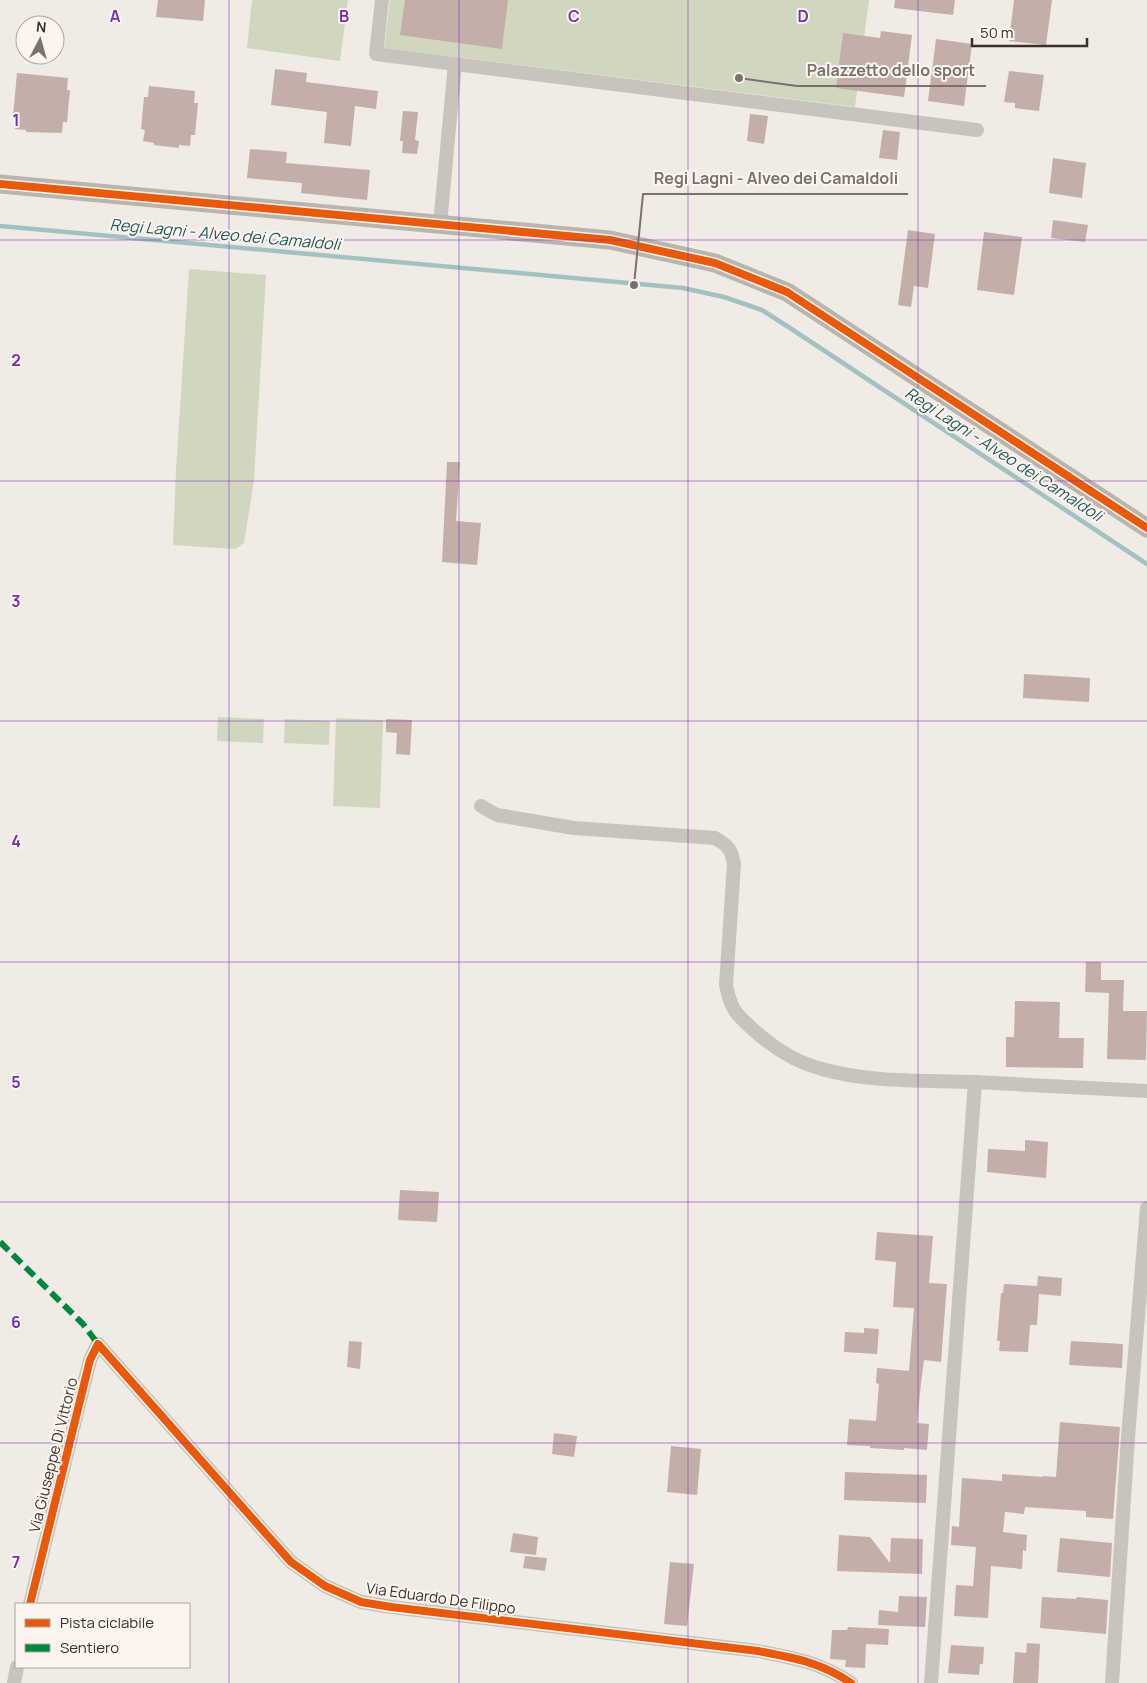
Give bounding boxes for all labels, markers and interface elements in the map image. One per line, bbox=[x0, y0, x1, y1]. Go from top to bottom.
text: A bbox=[110, 5, 121, 27]
text: B bbox=[339, 5, 349, 27]
text: C bbox=[568, 5, 580, 27]
text: D bbox=[797, 5, 809, 27]
north arrow bbox=[15, 15, 65, 65]
scale bar bbox=[972, 15, 1087, 47]
text: N bbox=[35, 17, 47, 37]
text: 50 m bbox=[980, 22, 1014, 43]
callout: Palazzetto dello sport bbox=[797, 55, 986, 86]
text: Palazzetto dello sport bbox=[807, 59, 975, 81]
text: 1 bbox=[12, 109, 20, 131]
callout: Regi Lagni - Alveo dei Camaldoli bbox=[643, 163, 908, 194]
text: Regi Lagni - Alveo dei Camaldoli bbox=[654, 167, 898, 189]
water label: Regi Lagni - Alveo dei Camaldoli bbox=[109, 213, 343, 255]
text: 2 bbox=[11, 349, 21, 371]
water label: Regi Lagni - Alveo dei Camaldoli bbox=[901, 382, 1109, 527]
text: 3 bbox=[11, 590, 21, 612]
text: 4 bbox=[11, 830, 21, 852]
text: 5 bbox=[11, 1071, 21, 1093]
text: 6 bbox=[11, 1311, 21, 1333]
street label: Via Giuseppe Di Vittorio bbox=[24, 1375, 82, 1535]
text: 7 bbox=[12, 1551, 20, 1573]
street label: Via Eduardo De Filippo bbox=[365, 1577, 517, 1619]
legend bbox=[15, 1603, 190, 1668]
text: Pista ciclabile bbox=[60, 1612, 154, 1633]
text: Sentiero bbox=[60, 1637, 119, 1658]

